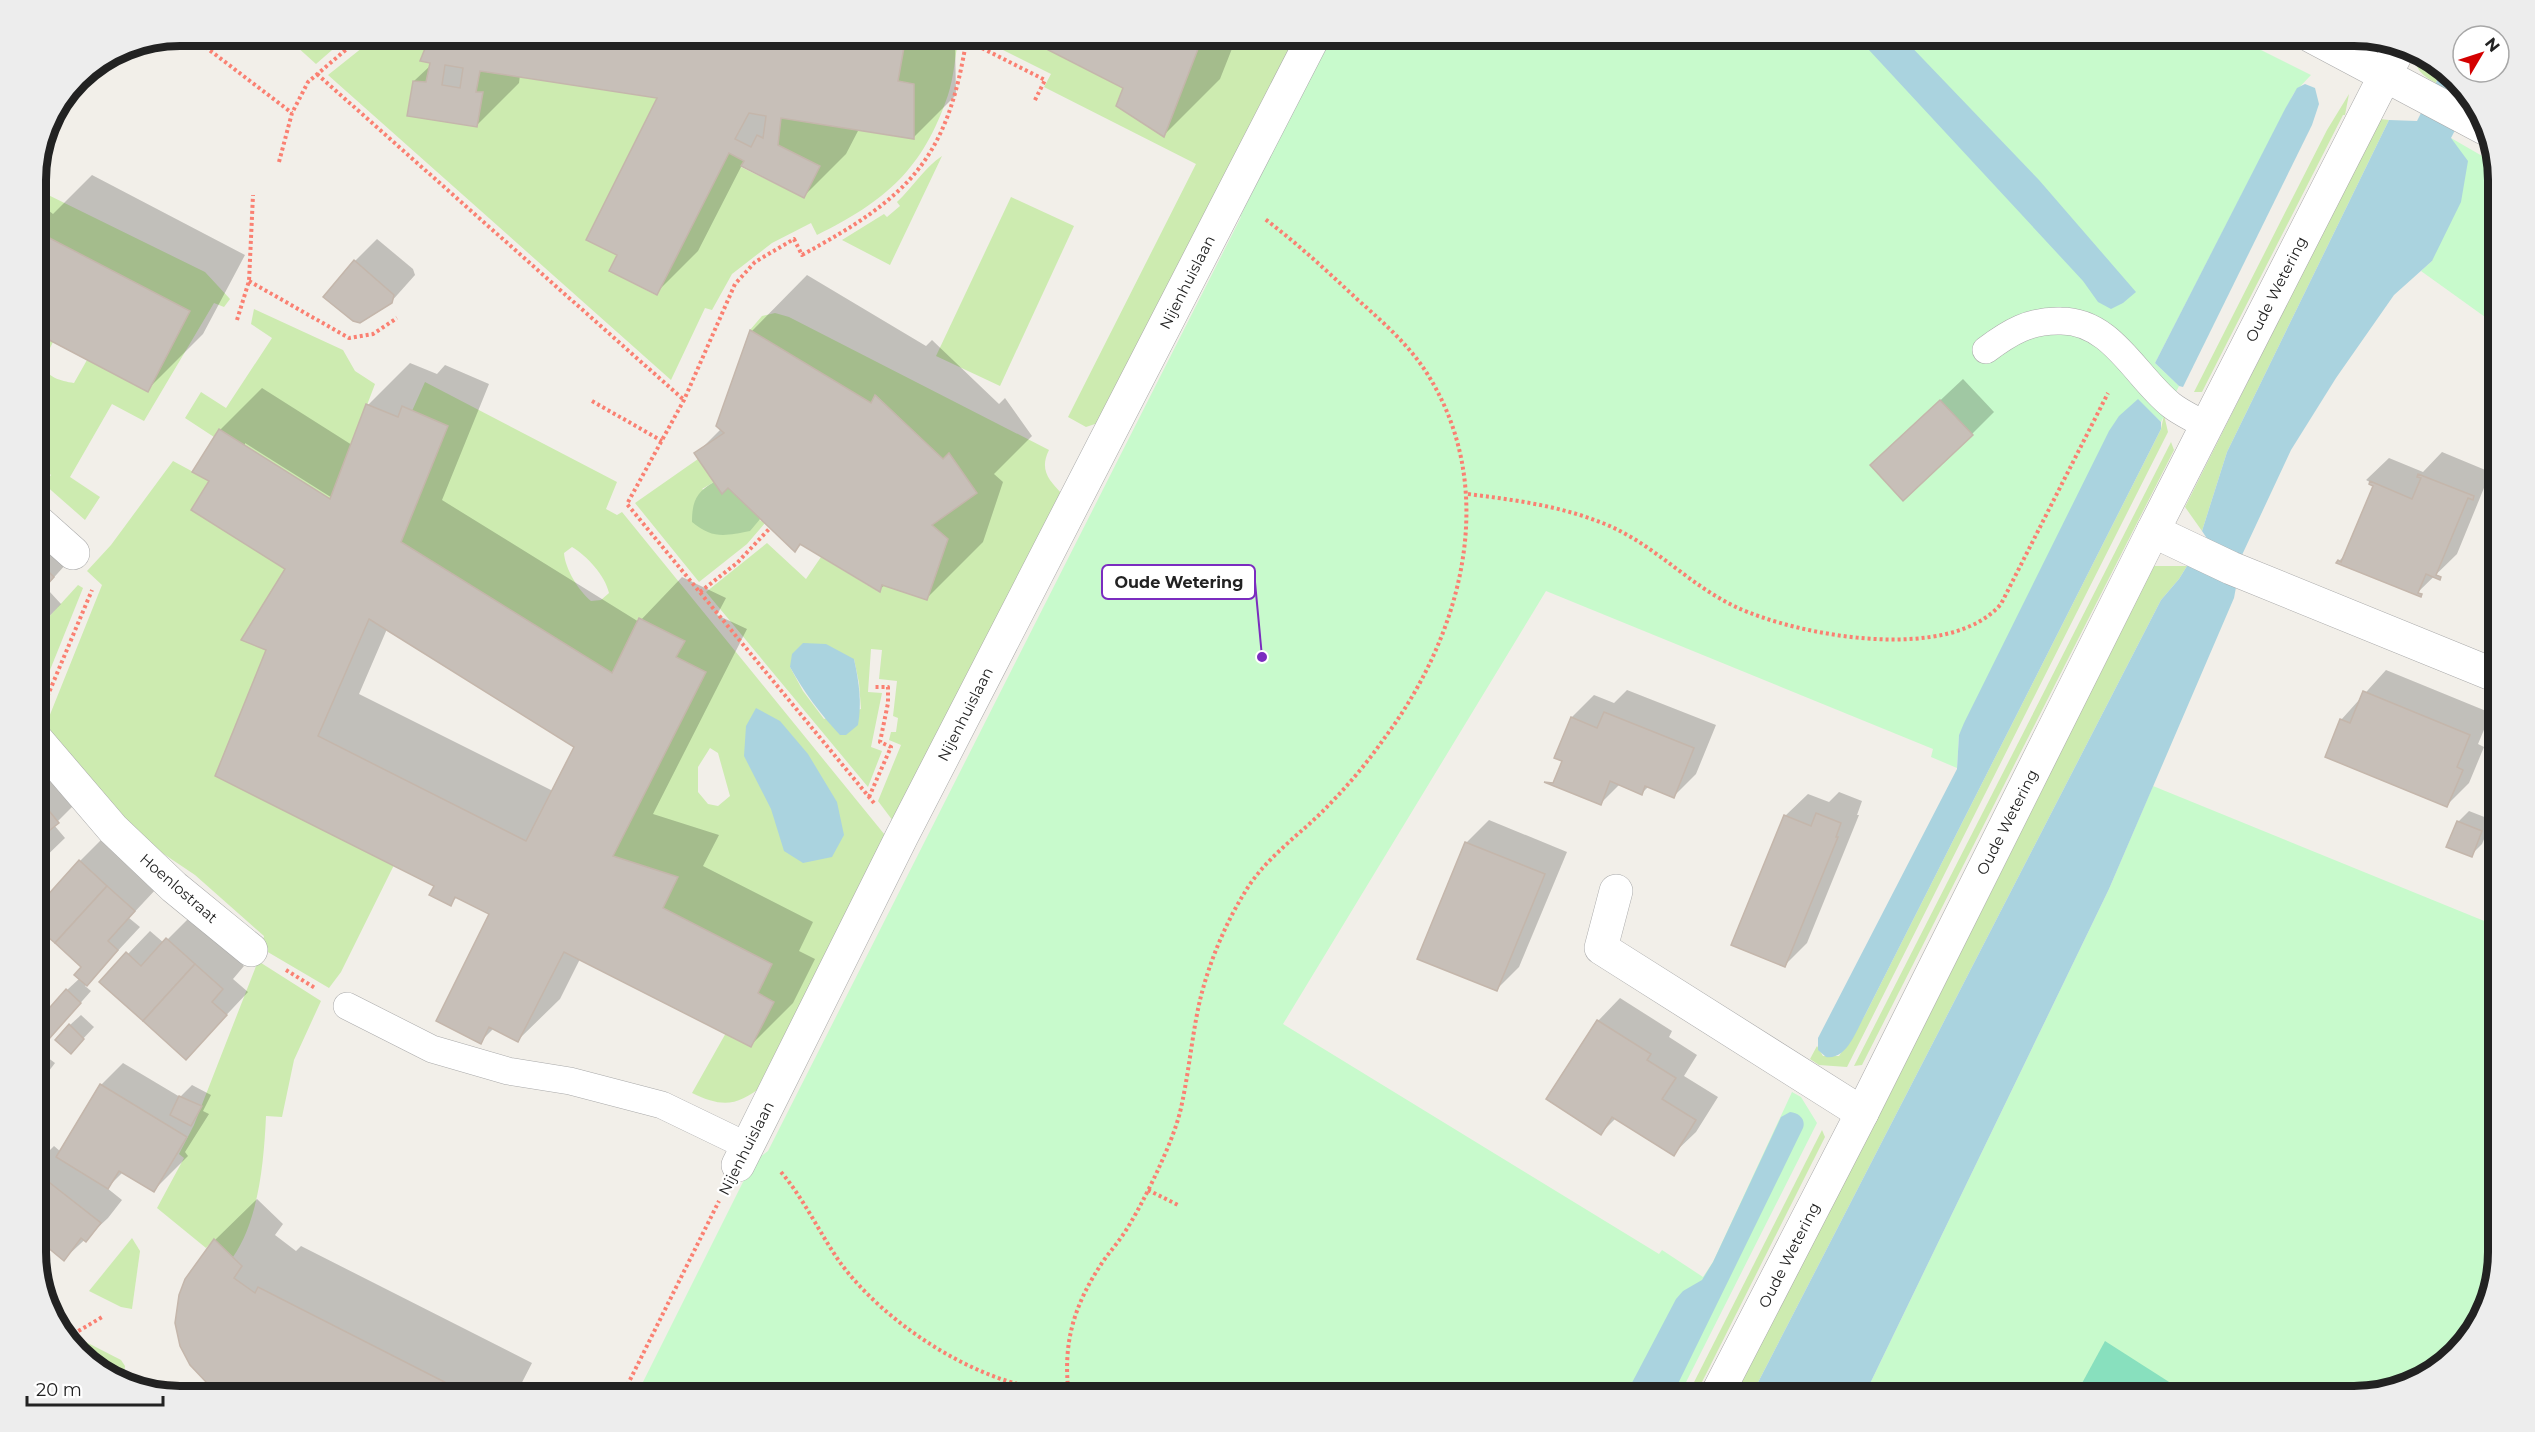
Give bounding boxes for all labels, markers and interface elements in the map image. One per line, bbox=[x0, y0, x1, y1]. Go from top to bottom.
north arrow bbox=[2451, 24, 2511, 84]
text: N bbox=[2481, 34, 2504, 56]
street label: Nijenhuislaan bbox=[1155, 232, 1219, 332]
street label: Oude Wetering bbox=[2241, 233, 2311, 345]
callout: Oude Wetering bbox=[1102, 565, 1255, 599]
text: Oude Wetering bbox=[1115, 573, 1243, 592]
street label: Nijenhuislaan bbox=[933, 664, 997, 764]
street label: Oude Wetering bbox=[1972, 766, 2042, 878]
street label: Hoenlostraat bbox=[136, 849, 222, 927]
street label: Nijenhuislaan bbox=[714, 1098, 778, 1198]
street label: Oude Wetering bbox=[1754, 1199, 1824, 1311]
scale bar bbox=[27, 1369, 164, 1407]
text: 20 m bbox=[36, 1379, 82, 1401]

